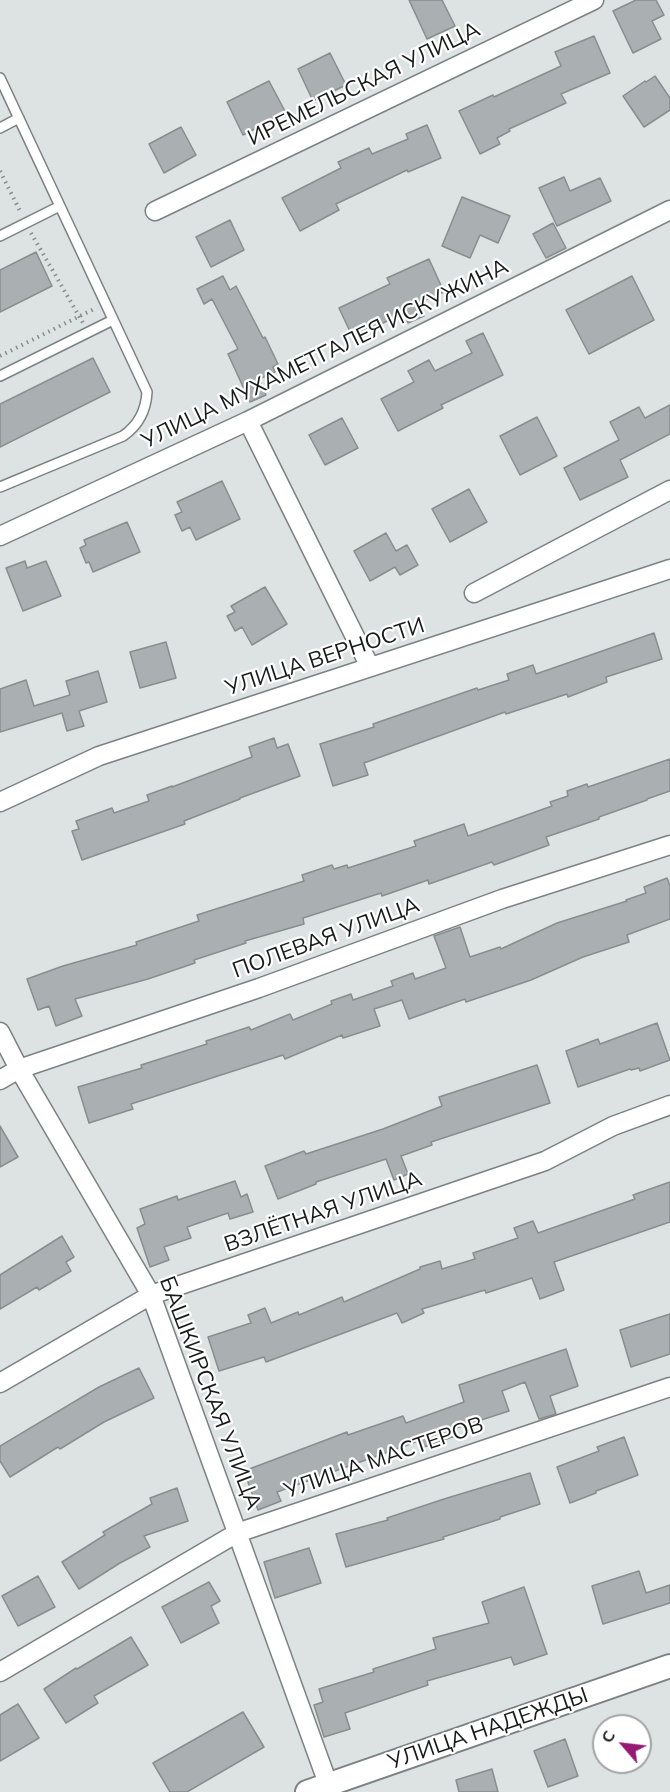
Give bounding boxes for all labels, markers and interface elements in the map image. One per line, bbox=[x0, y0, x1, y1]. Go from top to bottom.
street label: ИРЕМЕЛЬСКАЯ УЛИЦА bbox=[244, 16, 484, 152]
street label: УЛИЦА МУХАМЕТГАЛЕЯ ИСКУЖИНА bbox=[137, 253, 513, 455]
street label: УЛИЦА ВЕРНОСТИ bbox=[222, 612, 428, 702]
street label: ПОЛЕВАЯ УЛИЦА bbox=[229, 892, 423, 984]
street label: ВЗЛЁТНАЯ УЛИЦА bbox=[221, 1166, 425, 1258]
street label: БАШКИРСКАЯ УЛИЦА bbox=[153, 1273, 267, 1513]
street label: УЛИЦА МАСТЕРОВ bbox=[281, 1411, 487, 1505]
street label: УЛИЦА НАДЕЖДЫ bbox=[385, 1682, 591, 1776]
north arrow bbox=[592, 1714, 652, 1774]
text: С bbox=[596, 1727, 619, 1746]

